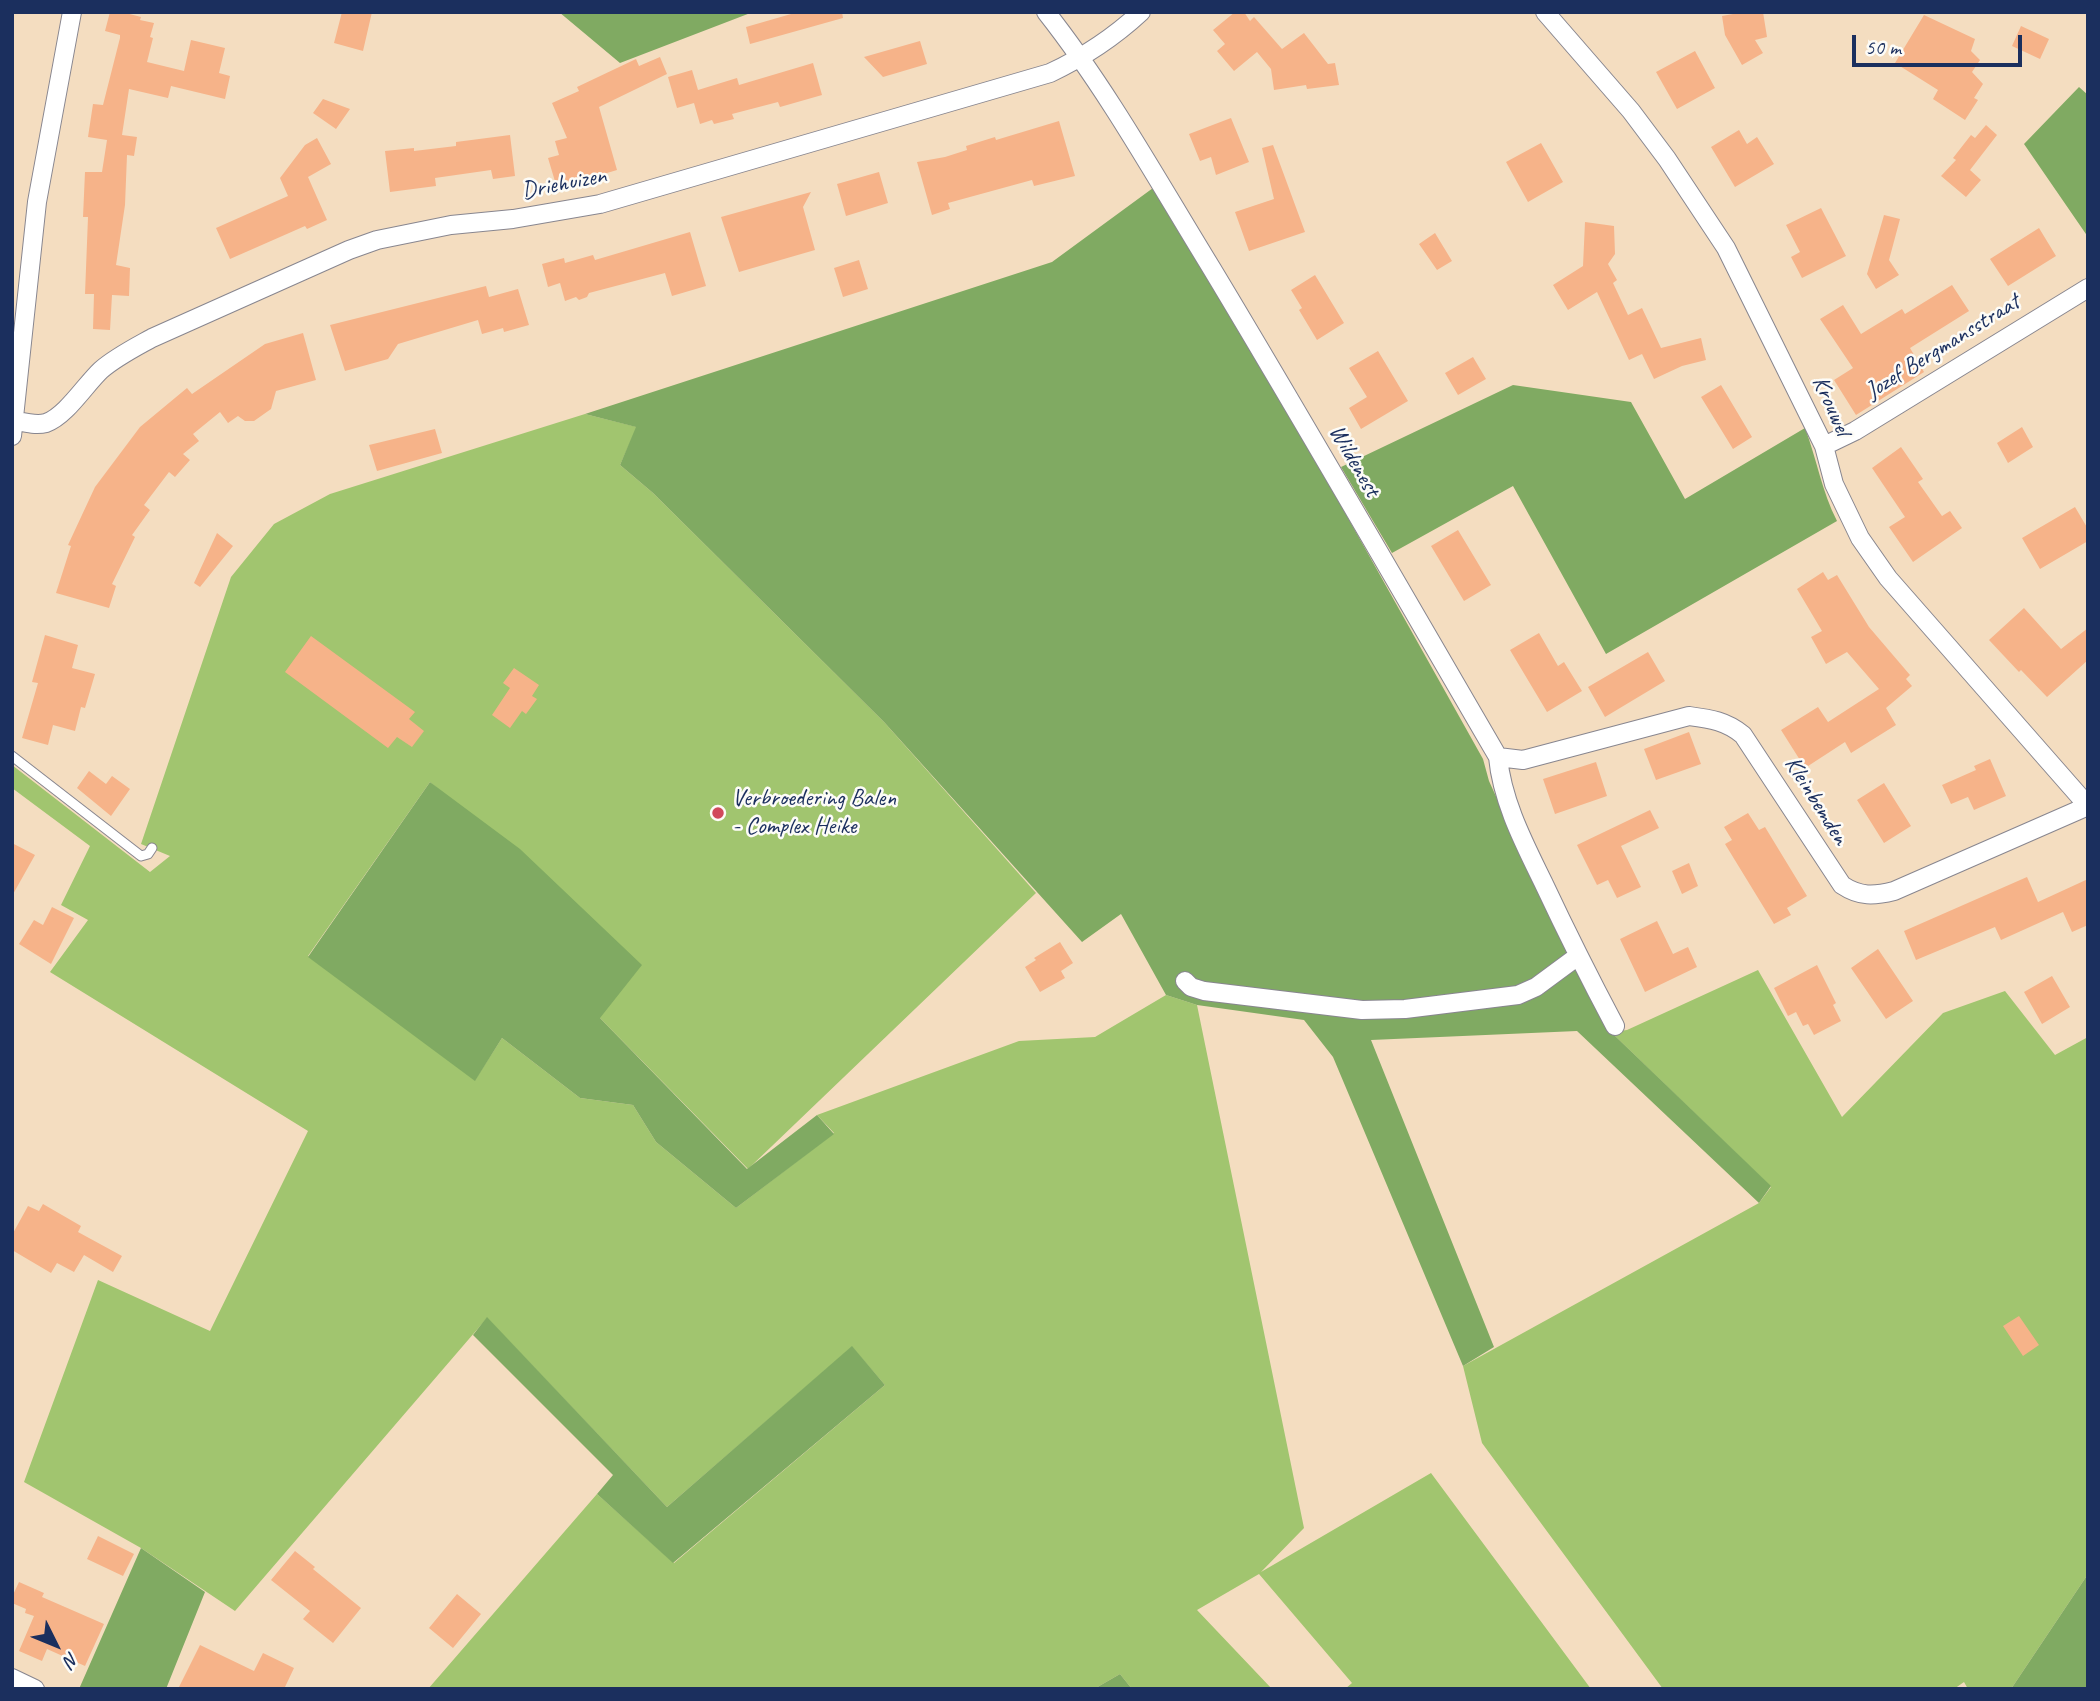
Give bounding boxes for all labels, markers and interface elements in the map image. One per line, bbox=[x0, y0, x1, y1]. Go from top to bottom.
scale bar bbox=[1855, 21, 2025, 65]
text: 50 m bbox=[1865, 34, 1901, 60]
street label: Driehuizen bbox=[519, 162, 609, 206]
street label: Jozef Bergmansstraat bbox=[1861, 288, 2025, 406]
street label: Krouwel bbox=[1805, 372, 1857, 440]
street label: Wildenest bbox=[1322, 420, 1386, 502]
street label: Kleinbemden bbox=[1778, 751, 1854, 851]
place label: Verbroedering Balen - Complex Heike bbox=[732, 785, 896, 841]
marker: Verbroedering Balen - Complex Heike bbox=[710, 805, 726, 821]
north arrow bbox=[21, 1610, 91, 1680]
text: N bbox=[59, 1647, 84, 1672]

